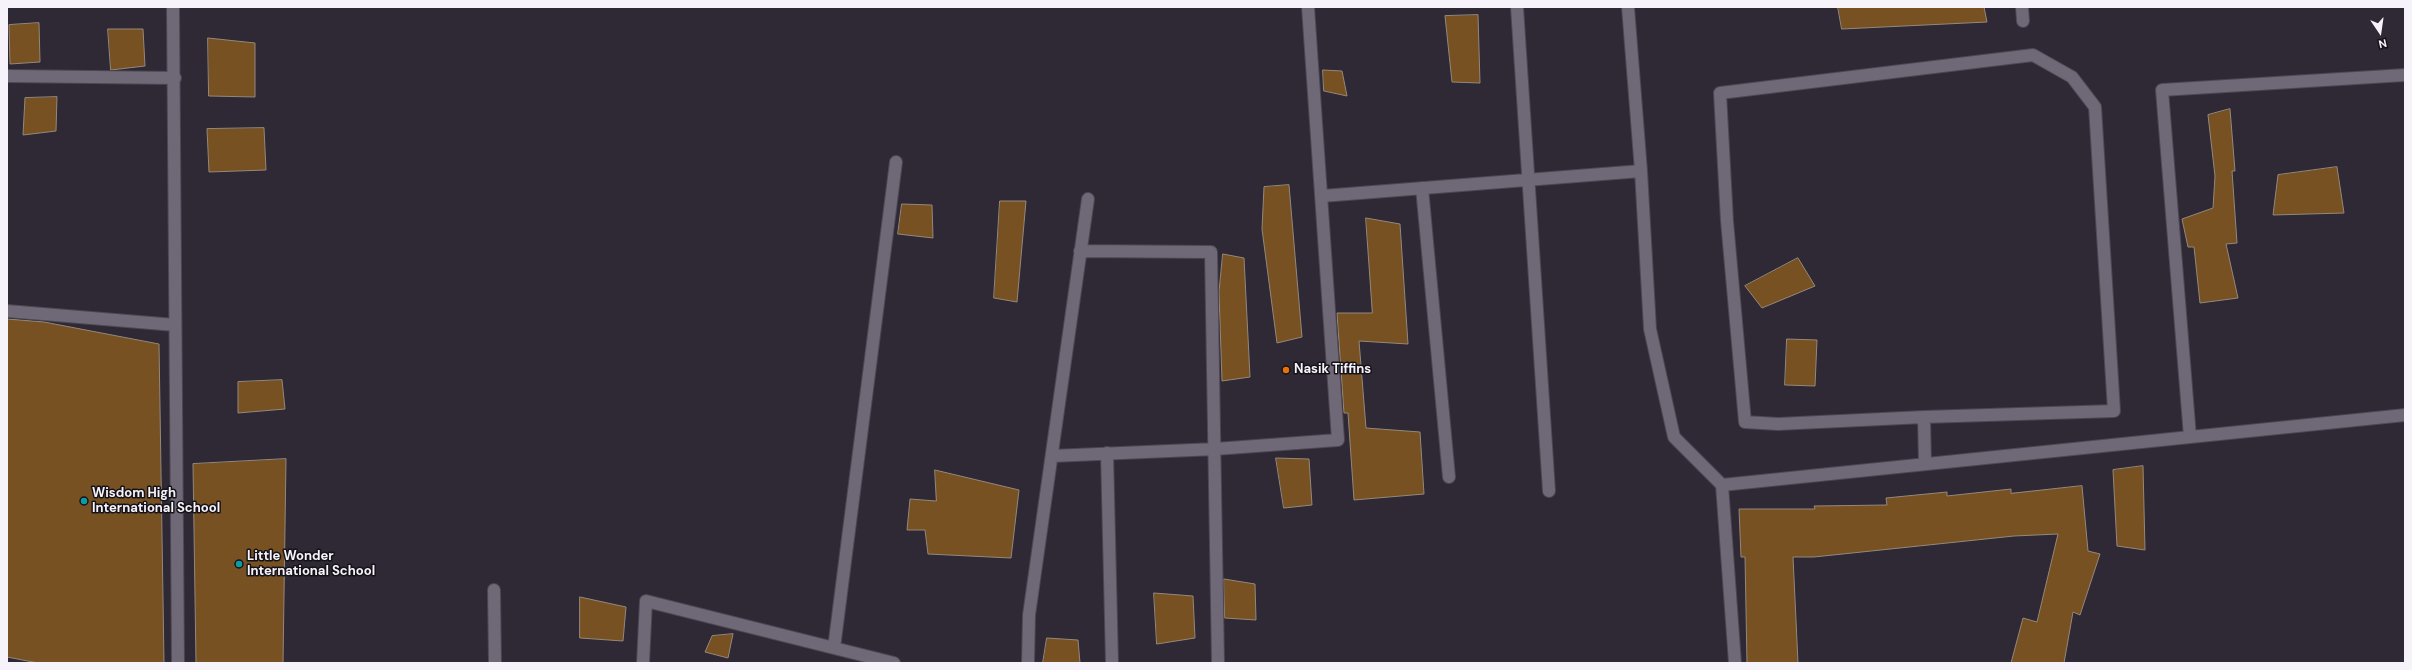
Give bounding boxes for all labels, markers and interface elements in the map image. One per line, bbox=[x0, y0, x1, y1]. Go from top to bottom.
north arrow bbox=[2360, 12, 2400, 52]
text: N bbox=[2377, 36, 2388, 51]
place label: Nasik Tiffins bbox=[1294, 362, 1371, 378]
marker: Nasik Tiffins bbox=[1281, 365, 1291, 375]
place label: Wisdom High International School bbox=[92, 486, 220, 517]
marker: Wisdom High International School bbox=[79, 496, 89, 506]
place label: Little Wonder International School bbox=[247, 549, 375, 580]
marker: Little Wonder International School bbox=[234, 559, 244, 569]

